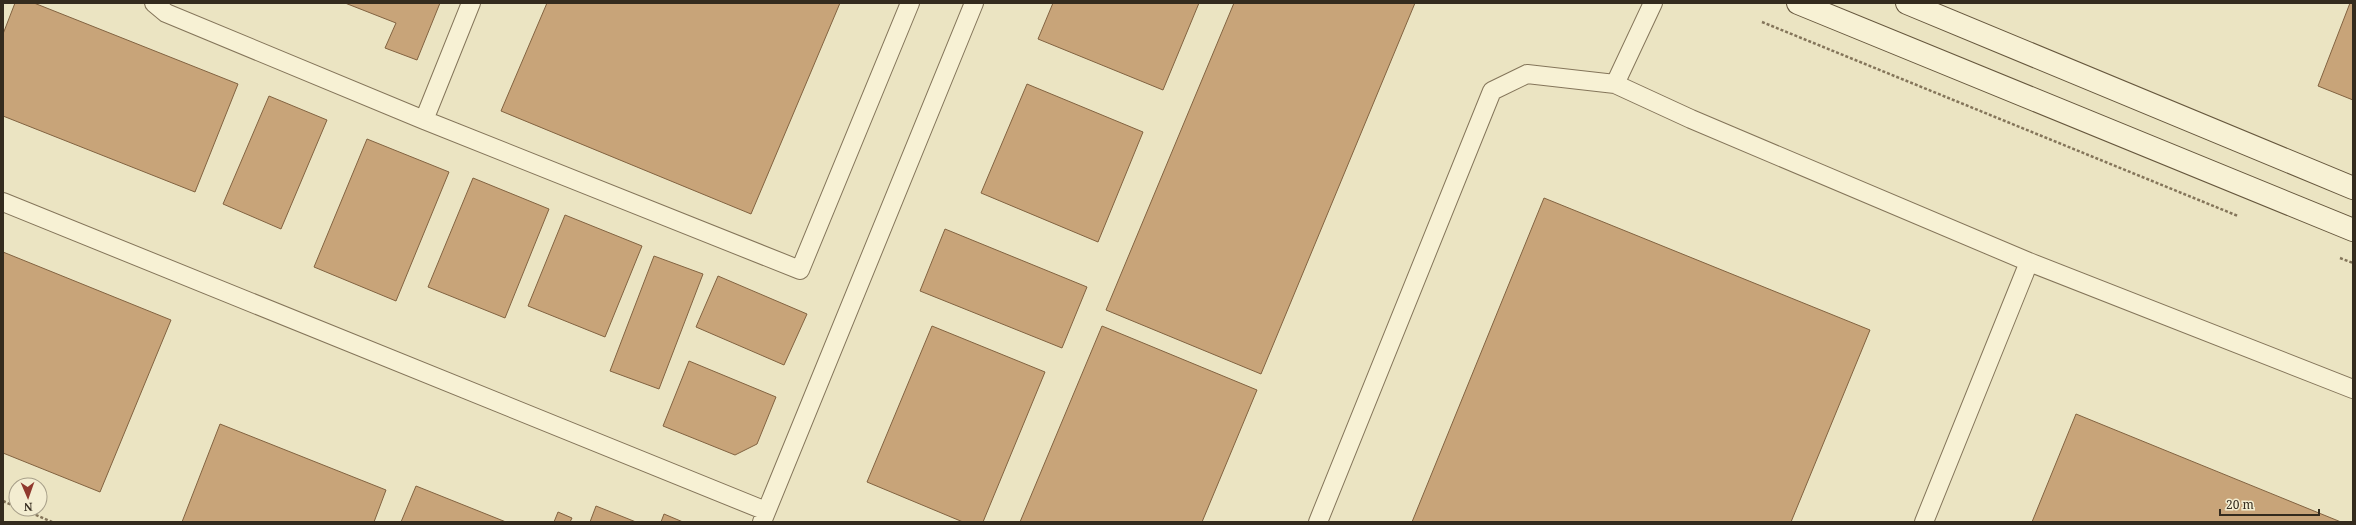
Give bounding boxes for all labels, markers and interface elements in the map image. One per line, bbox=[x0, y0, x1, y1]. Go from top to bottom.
north arrow bbox=[8, 477, 48, 517]
scale bar bbox=[2220, 491, 2319, 517]
text: 20 m bbox=[2226, 496, 2254, 513]
text: N bbox=[23, 500, 33, 515]

